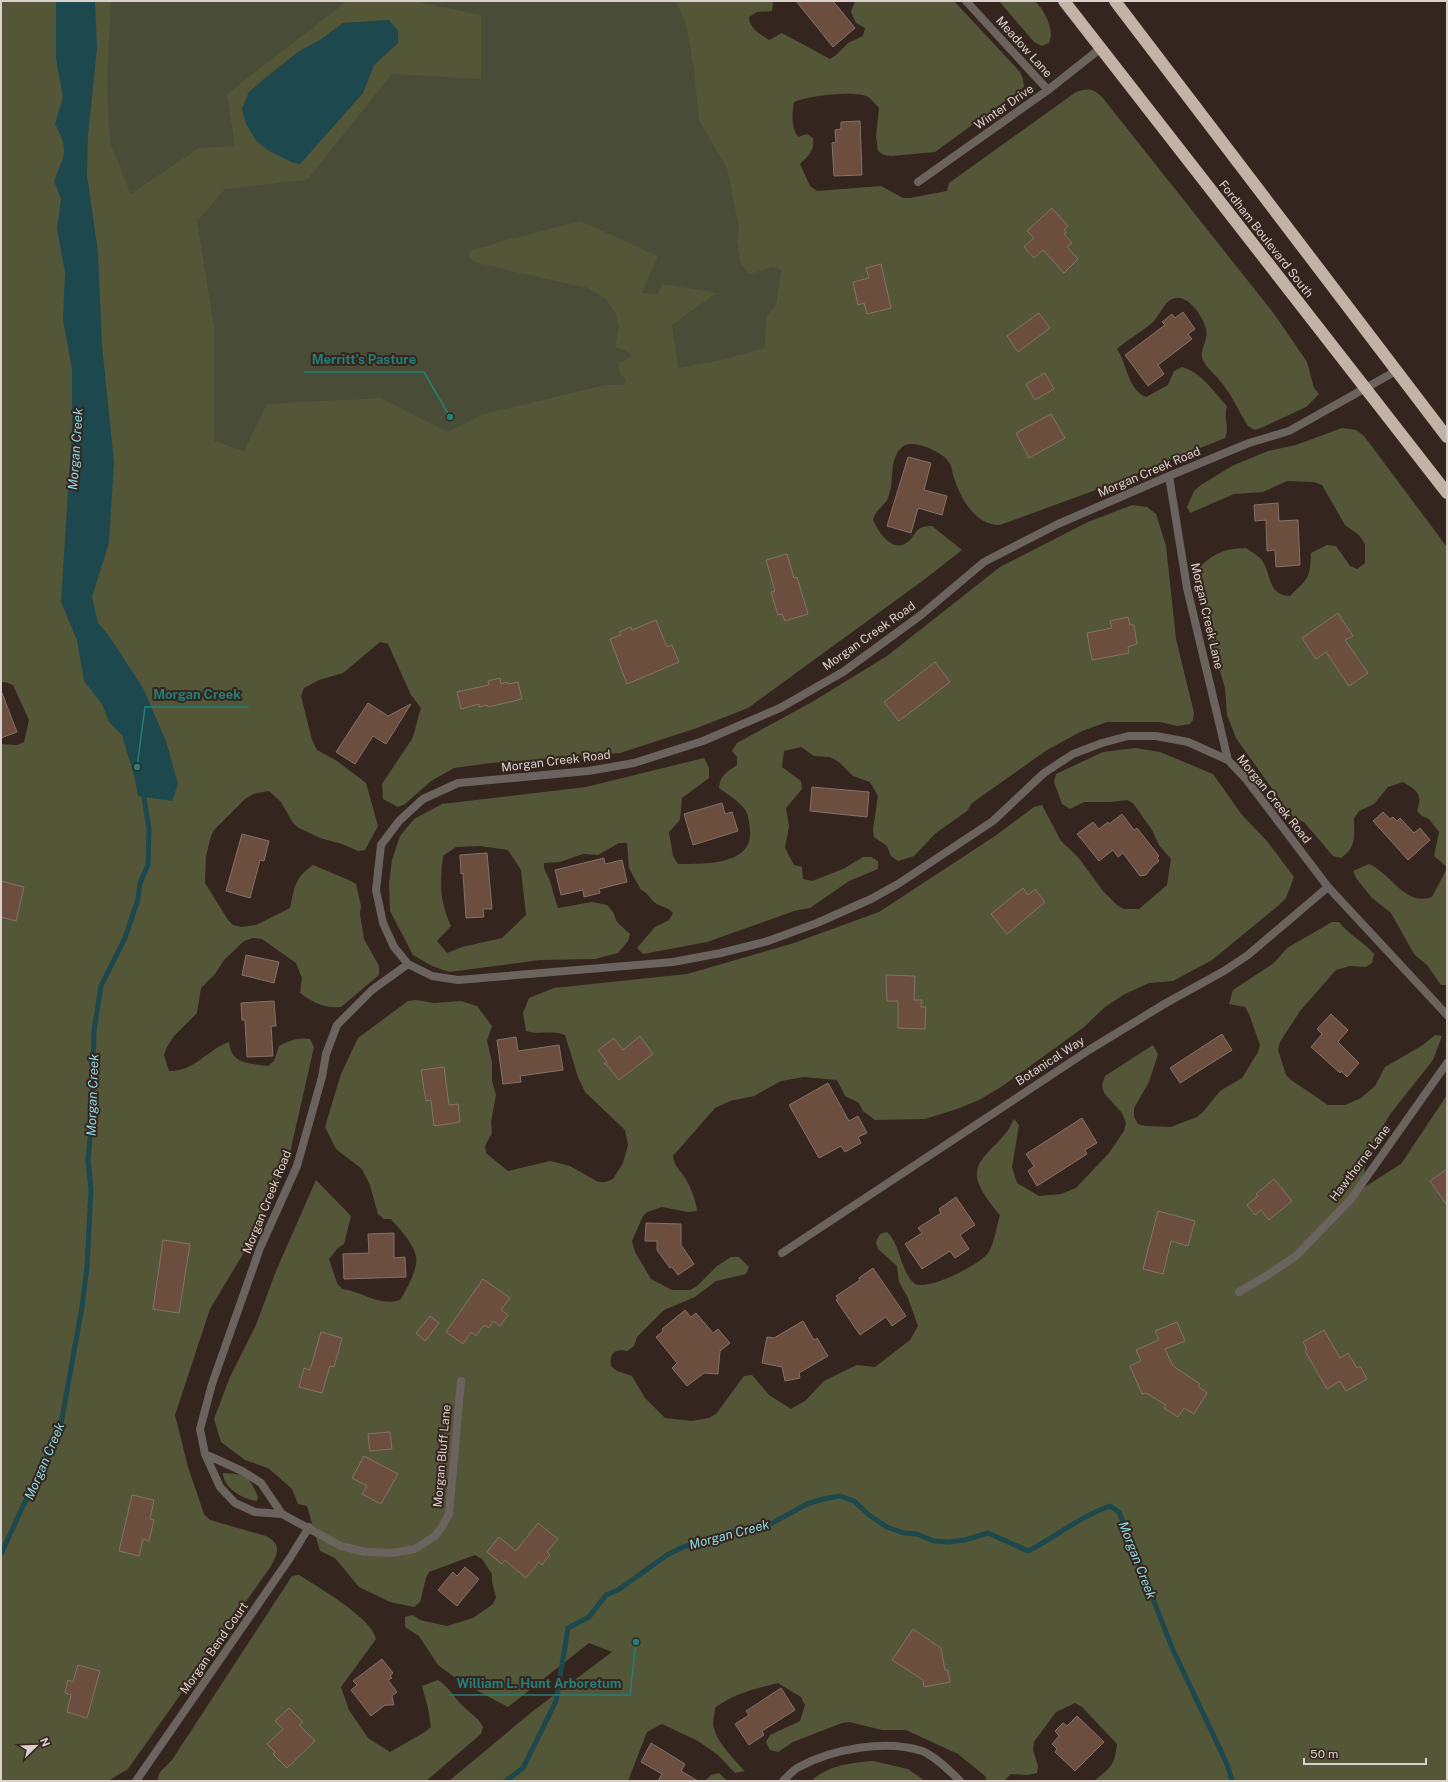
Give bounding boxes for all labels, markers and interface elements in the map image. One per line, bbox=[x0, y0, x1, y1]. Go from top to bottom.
street label: Meadow Lane bbox=[993, 14, 1055, 80]
street label: Winter Drive bbox=[972, 81, 1036, 132]
street label: Fordham Boulevard South bbox=[1216, 178, 1316, 300]
callout: Merritt's Pasture bbox=[304, 347, 424, 372]
text: Merritt's Pasture bbox=[312, 352, 416, 367]
water label: Morgan Creek bbox=[65, 407, 86, 491]
street label: Morgan Creek Road bbox=[1096, 444, 1202, 500]
street label: Morgan Creek Lane bbox=[1188, 561, 1226, 671]
street label: Morgan Creek Road bbox=[820, 599, 918, 673]
callout: Morgan Creek bbox=[145, 682, 249, 707]
text: Morgan Creek bbox=[153, 687, 241, 702]
street label: Morgan Creek Road bbox=[500, 747, 612, 775]
street label: Morgan Creek Road bbox=[1234, 752, 1314, 846]
street label: Botanical Way bbox=[1013, 1033, 1087, 1088]
water label: Morgan Creek bbox=[84, 1054, 101, 1136]
street label: Hawthorne Lane bbox=[1327, 1122, 1393, 1204]
street label: Morgan Creek Road bbox=[240, 1148, 294, 1256]
street label: Morgan Bluff Lane bbox=[431, 1404, 453, 1508]
water label: Morgan Creek bbox=[21, 1420, 67, 1502]
water label: Morgan Creek bbox=[687, 1517, 771, 1552]
water label: Morgan Creek bbox=[1116, 1519, 1159, 1601]
street label: Morgan Bend Court bbox=[177, 1599, 251, 1697]
callout: William L. Hunt Arboretum bbox=[449, 1670, 630, 1695]
text: William L. Hunt Arboretum bbox=[457, 1676, 621, 1691]
north arrow bbox=[16, 1726, 56, 1766]
text: N bbox=[38, 1736, 52, 1748]
scale bar bbox=[1304, 1740, 1426, 1766]
text: 50 m bbox=[1310, 1747, 1338, 1761]

